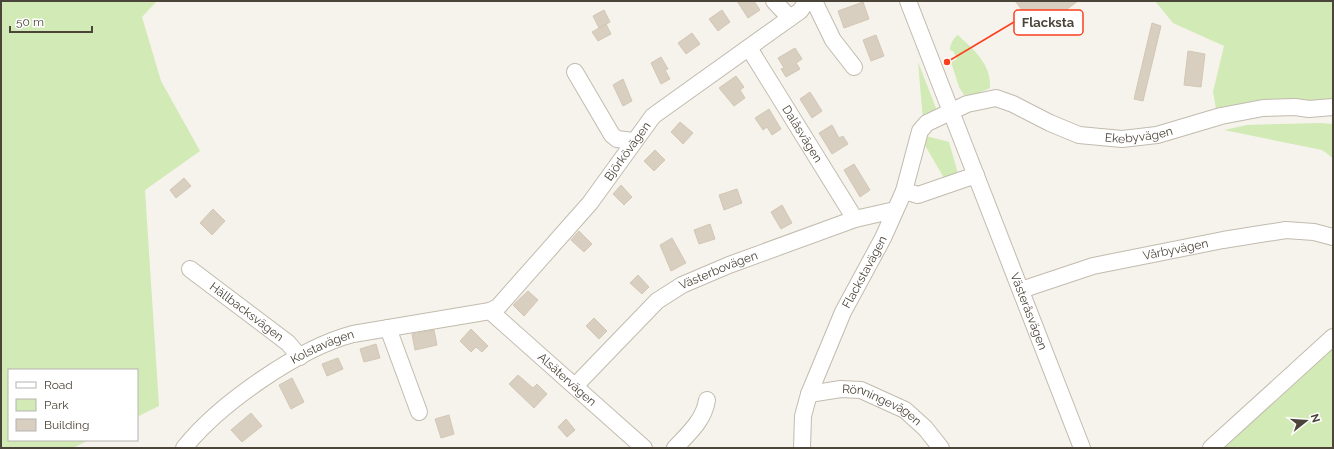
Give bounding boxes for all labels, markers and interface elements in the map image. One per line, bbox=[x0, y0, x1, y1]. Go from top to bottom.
scale bar bbox=[10, 8, 92, 34]
callout: Flacksta bbox=[1014, 10, 1083, 35]
text: 50 m bbox=[16, 15, 44, 29]
text: Flacksta bbox=[1022, 15, 1075, 30]
street label: Dalåsvägen bbox=[779, 103, 825, 165]
street label: Björkövägen bbox=[602, 119, 653, 183]
street label: Ekebyvägen bbox=[1104, 124, 1174, 146]
street label: Flackstavägen bbox=[839, 233, 890, 311]
street label: Vårbyvägen bbox=[1142, 236, 1209, 263]
street label: Västerbovägen bbox=[677, 248, 760, 292]
street label: Västeråsvägen bbox=[1007, 271, 1050, 352]
street label: Hällbacksvägen bbox=[207, 279, 286, 344]
street label: Kolstavägen bbox=[288, 327, 356, 367]
street label: Alsätervägen bbox=[535, 350, 599, 409]
legend bbox=[8, 369, 138, 441]
text: Road bbox=[44, 378, 73, 392]
street label: Rönningevägen bbox=[842, 382, 924, 428]
text: Park bbox=[44, 398, 69, 412]
north arrow bbox=[1286, 401, 1326, 441]
text: N bbox=[1308, 412, 1323, 424]
text: Building bbox=[44, 418, 90, 432]

